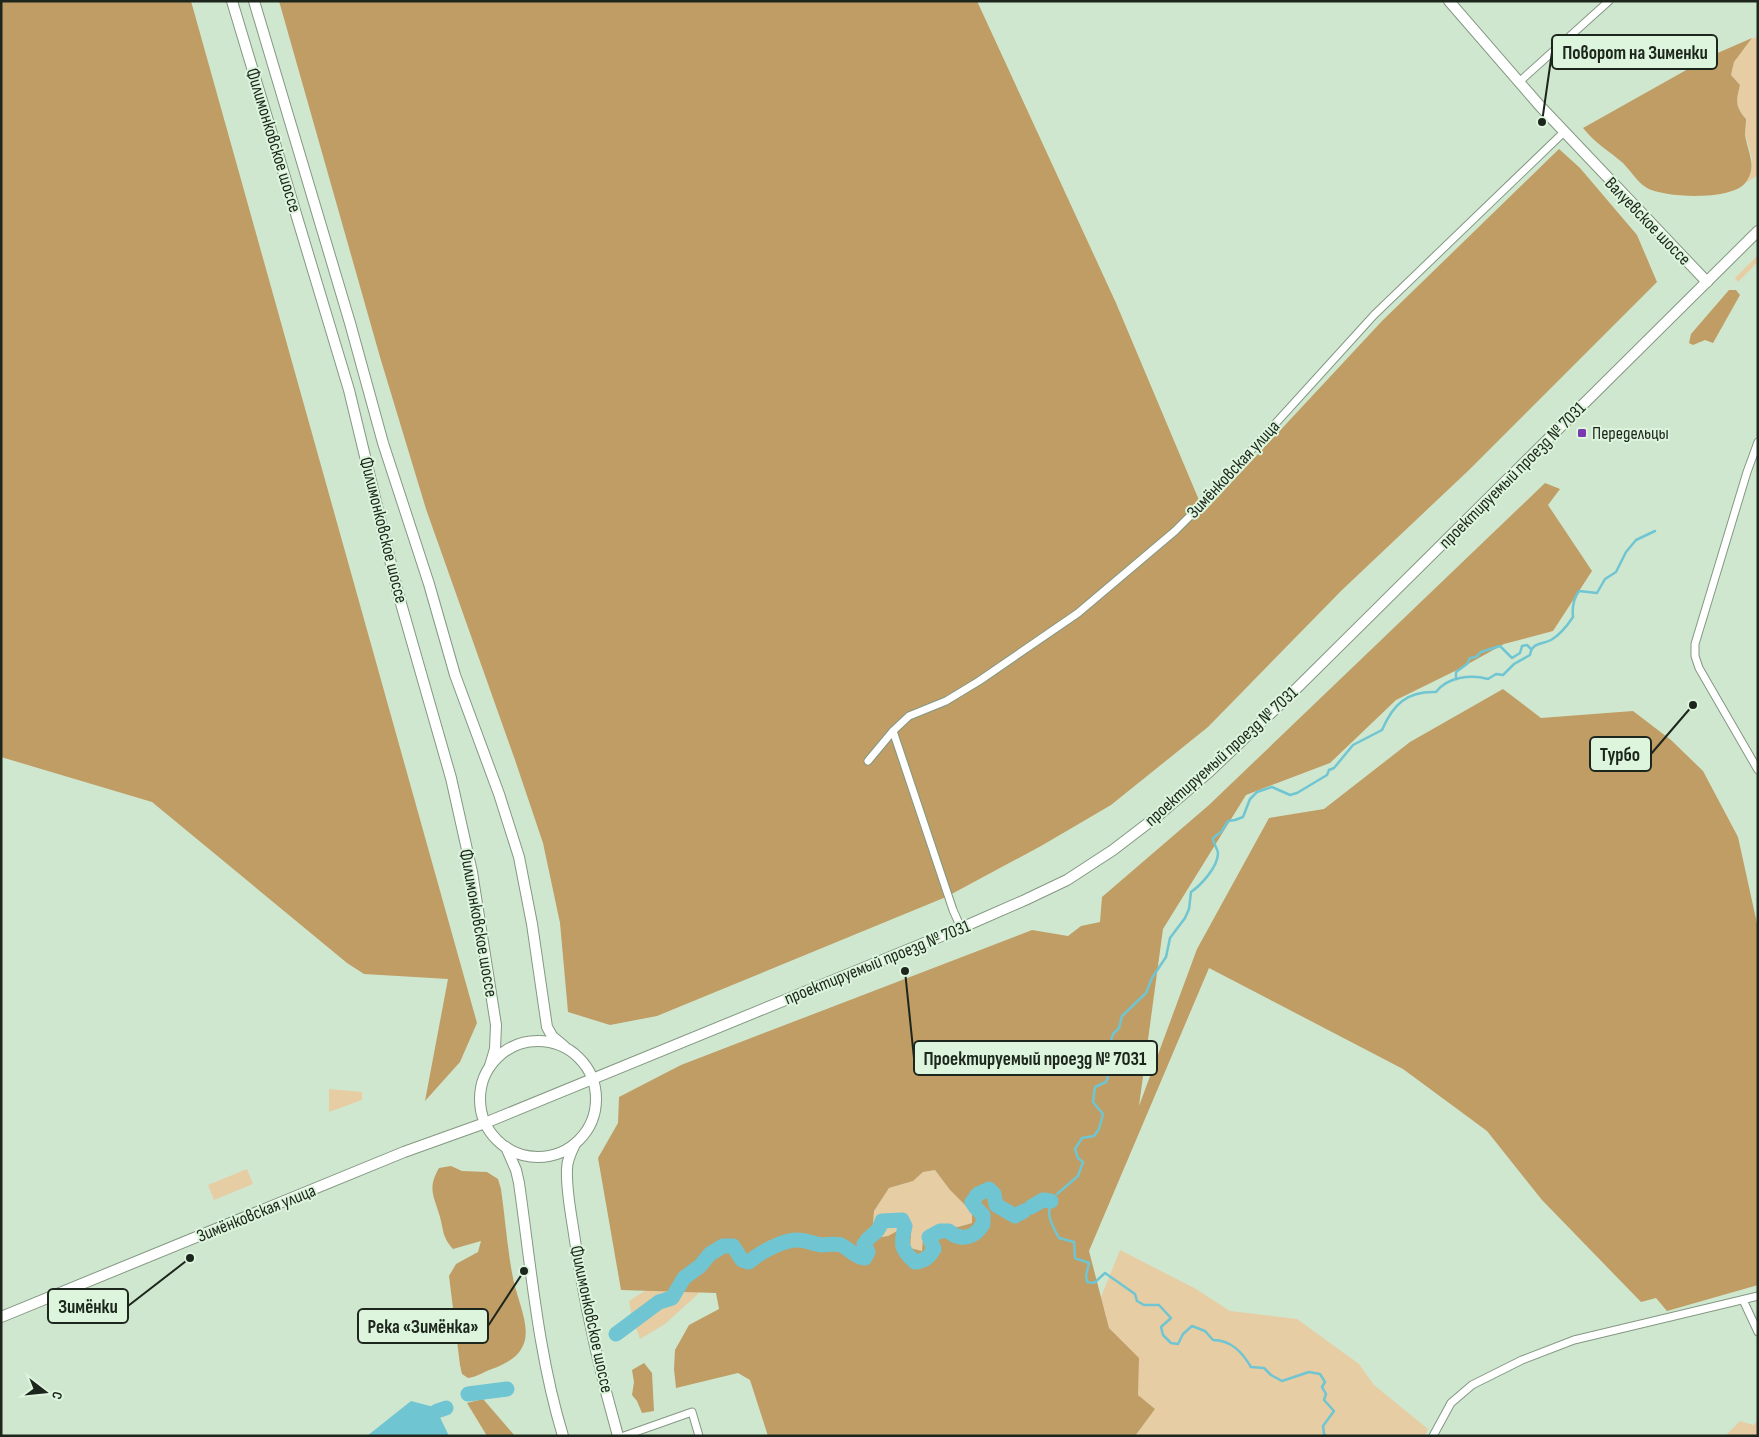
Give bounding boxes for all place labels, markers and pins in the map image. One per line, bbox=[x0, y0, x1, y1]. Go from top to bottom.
callout: Поворот на Зименки bbox=[1552, 35, 1717, 69]
place label: Передельцы bbox=[1592, 423, 1669, 444]
marker: Передельцы bbox=[1576, 427, 1588, 439]
callout: Турбо bbox=[1590, 737, 1651, 771]
callout: Проектируемый проезд № 7031 bbox=[914, 1041, 1157, 1075]
callout: Зимёнки bbox=[48, 1289, 128, 1323]
callout: Река «Зимёнка» bbox=[358, 1309, 488, 1343]

